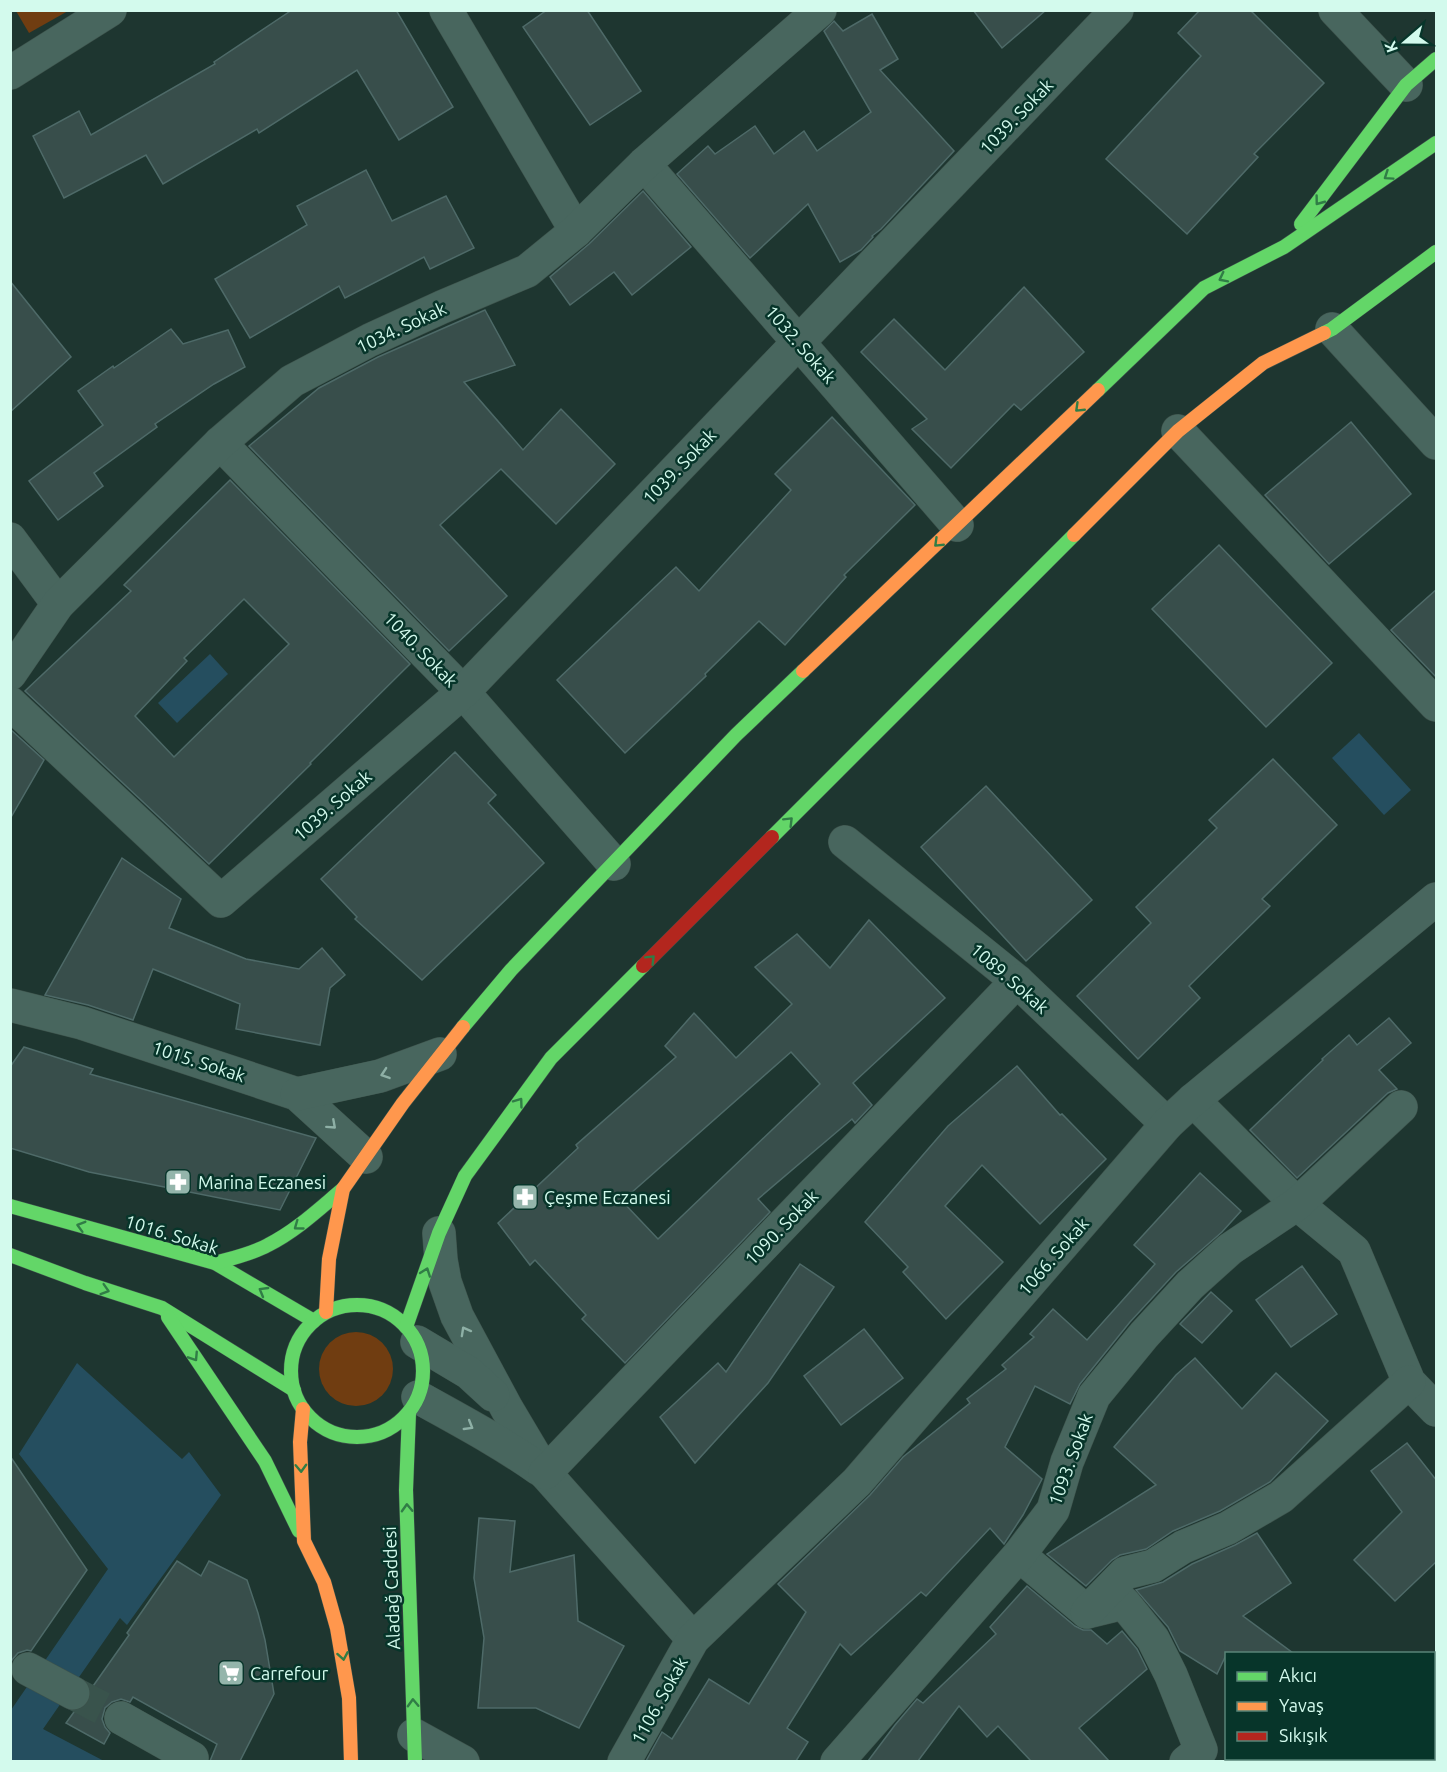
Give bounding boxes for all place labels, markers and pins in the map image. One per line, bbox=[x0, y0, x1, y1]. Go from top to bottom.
pharmacy icon: Marina Eczanesi bbox=[163, 1167, 193, 1197]
place label: Marina Eczanesi bbox=[198, 1172, 326, 1192]
pharmacy icon: Çeşme Eczanesi bbox=[510, 1182, 540, 1212]
place label: Çeşme Eczanesi bbox=[544, 1187, 671, 1207]
supermarket icon: Carrefour bbox=[216, 1658, 246, 1688]
place label: Carrefour bbox=[250, 1663, 329, 1683]

